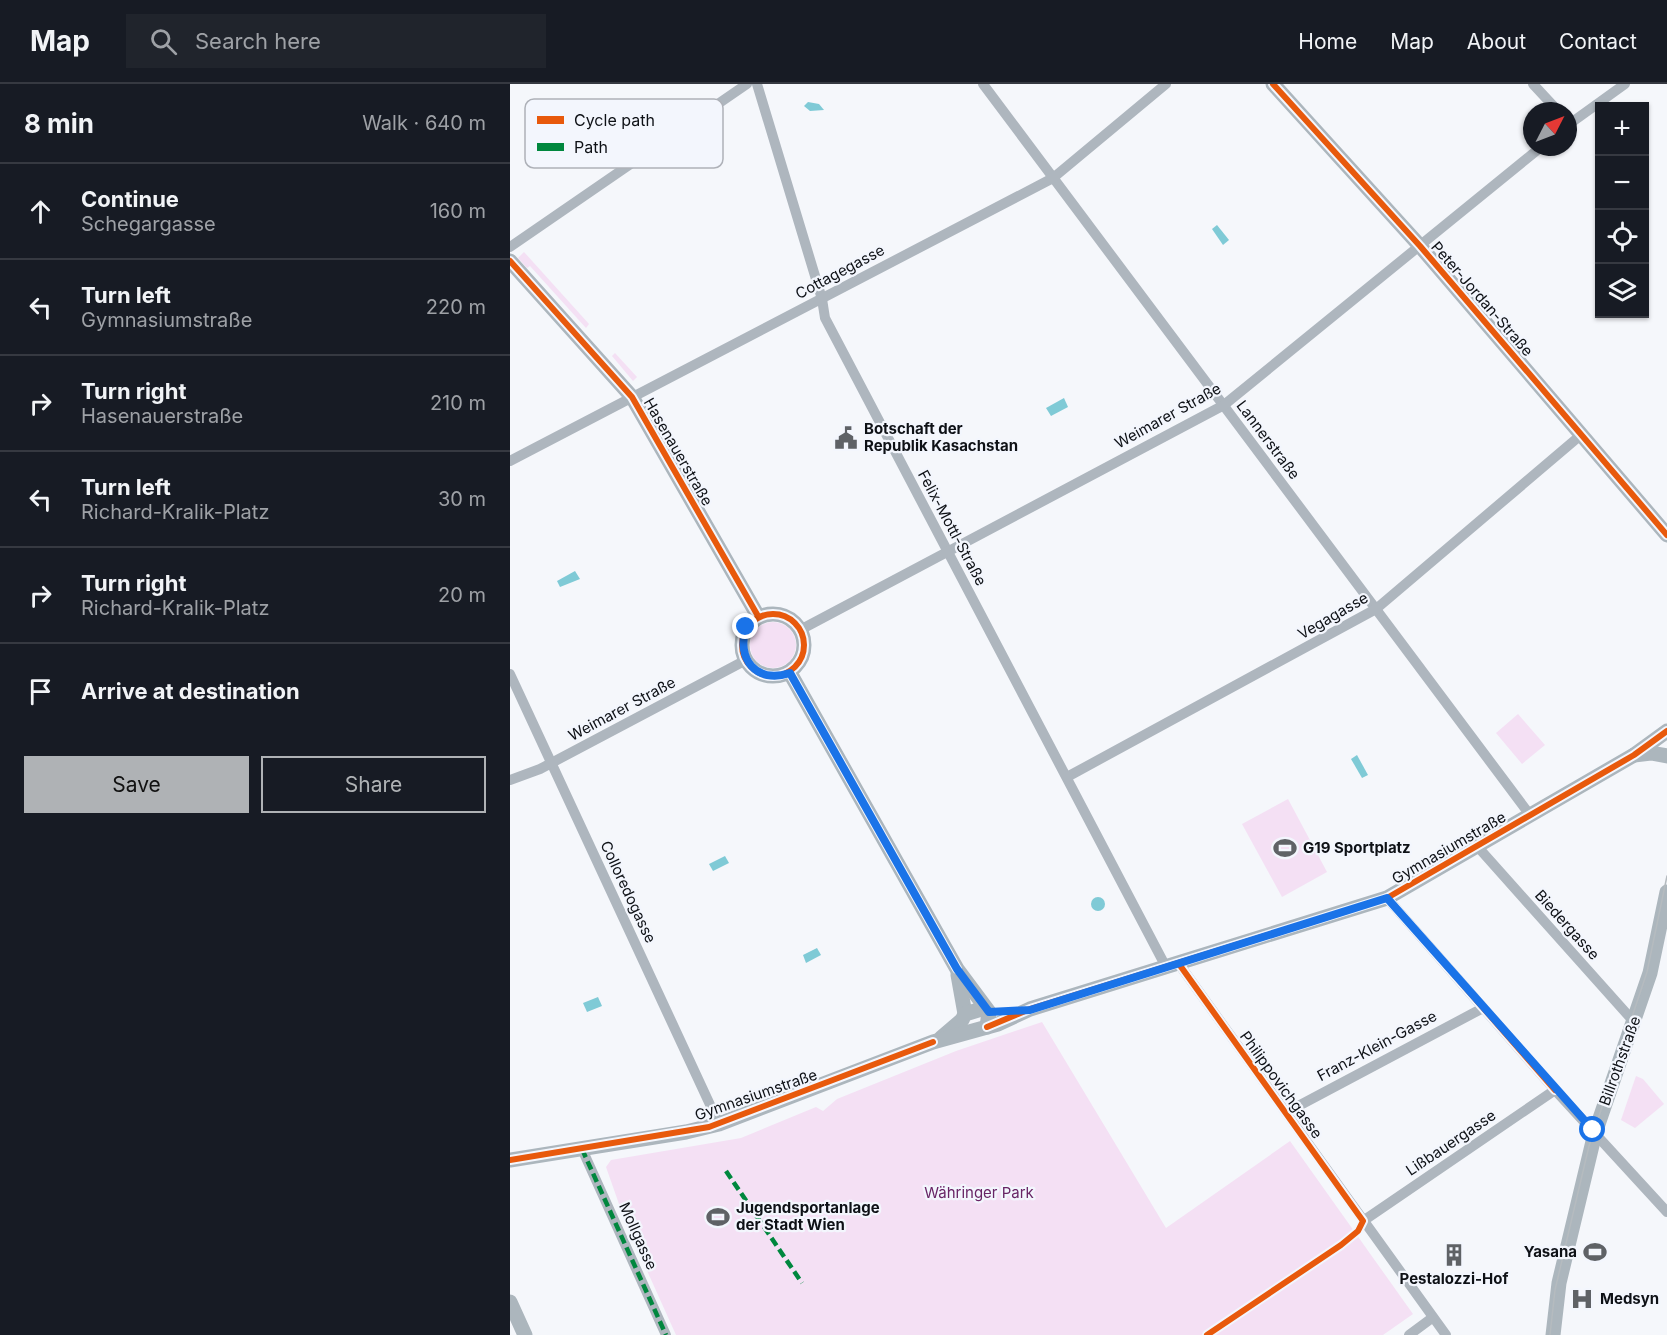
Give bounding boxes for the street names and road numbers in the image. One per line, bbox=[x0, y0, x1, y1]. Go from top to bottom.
street label: Peter-Jordan-Straße bbox=[1427, 237, 1537, 360]
street label: Cottagegasse bbox=[792, 240, 888, 303]
street label: Weimarer Straße bbox=[1111, 379, 1224, 453]
street label: Hasenauerstraße bbox=[640, 394, 717, 509]
street label: Lannerstraße bbox=[1233, 396, 1304, 483]
street label: Felix-Mottl-Straße bbox=[914, 467, 991, 589]
street label: Vegagasse bbox=[1294, 588, 1371, 643]
street label: Weimarer Straße bbox=[565, 672, 679, 745]
street label: Gymnasiumstraße bbox=[1388, 807, 1509, 888]
street label: Colloredogasse bbox=[596, 838, 660, 946]
street label: Biedergasse bbox=[1531, 886, 1604, 964]
street label: Franz-Klein-Gasse bbox=[1314, 1006, 1440, 1085]
street label: Billrothstraße bbox=[1595, 1014, 1644, 1108]
street label: Philippovichgasse bbox=[1236, 1027, 1327, 1142]
street label: Gymnasiumstraße bbox=[692, 1065, 820, 1124]
street label: Lißbauergasse bbox=[1402, 1106, 1499, 1180]
street label: Mollgasse bbox=[615, 1199, 662, 1273]

